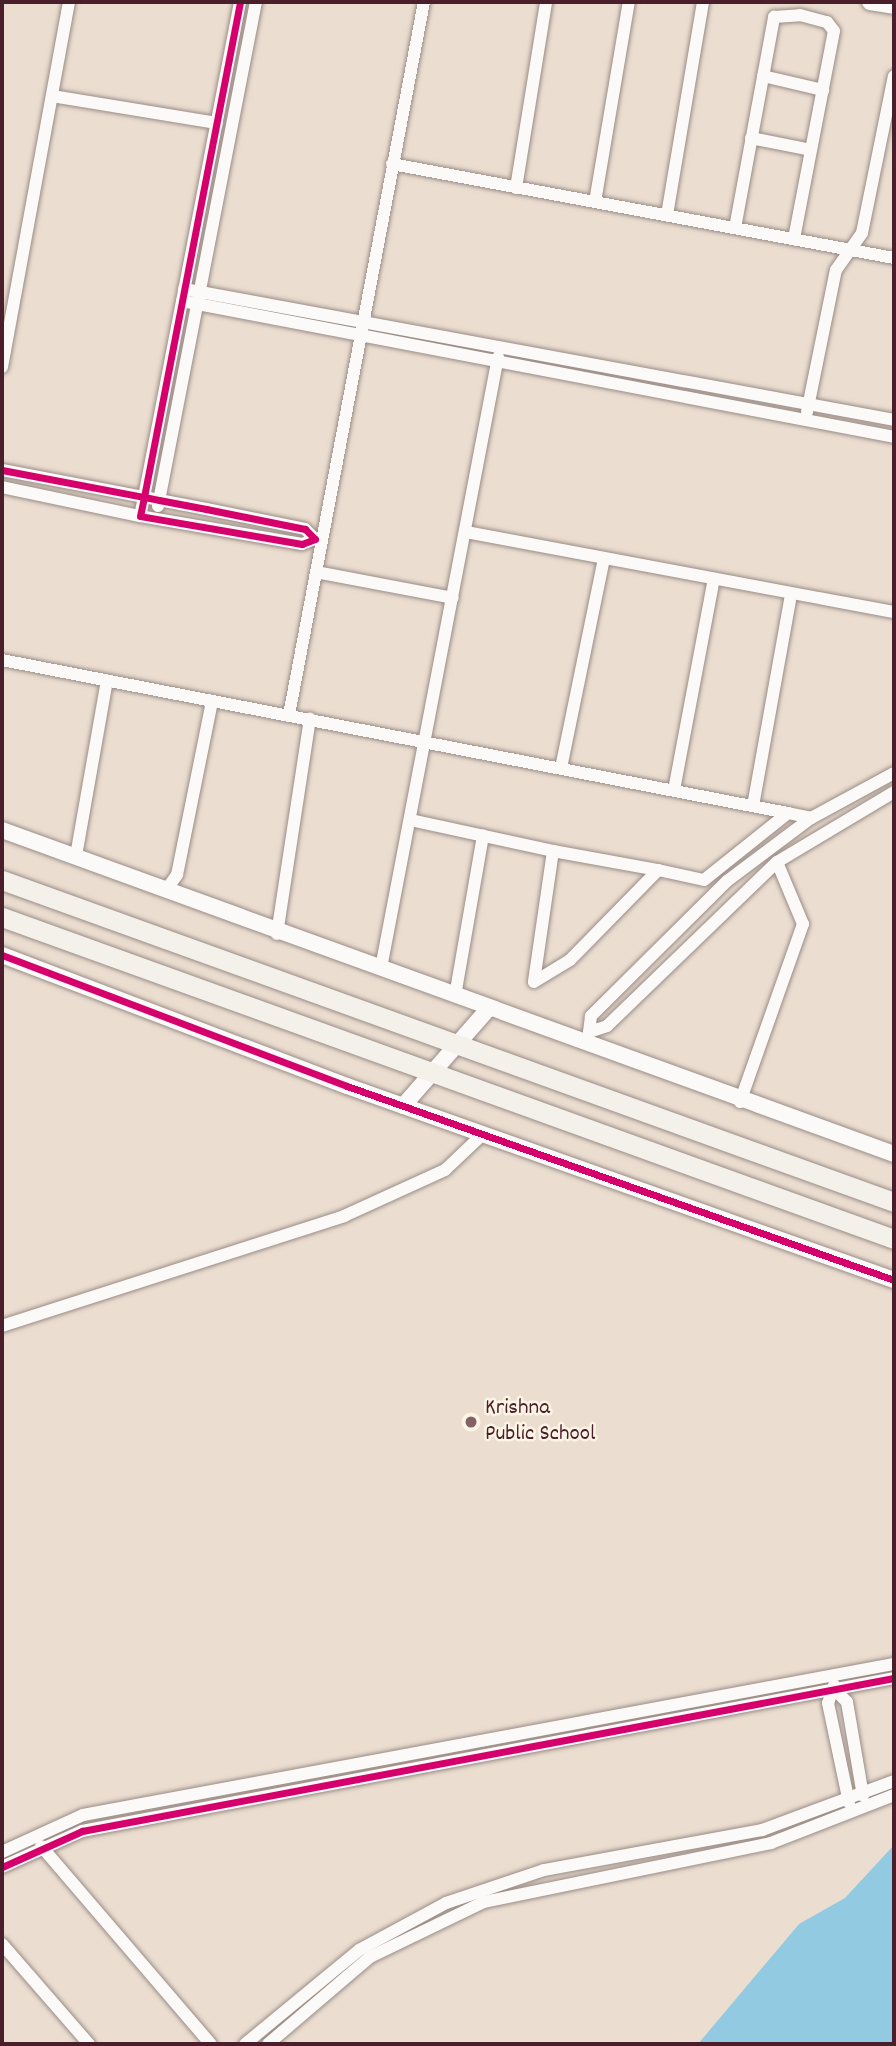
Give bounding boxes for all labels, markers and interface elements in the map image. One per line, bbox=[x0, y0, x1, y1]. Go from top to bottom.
place label: Krishna Public School bbox=[485, 1395, 595, 1449]
marker: Krishna Public School bbox=[463, 1414, 479, 1430]

